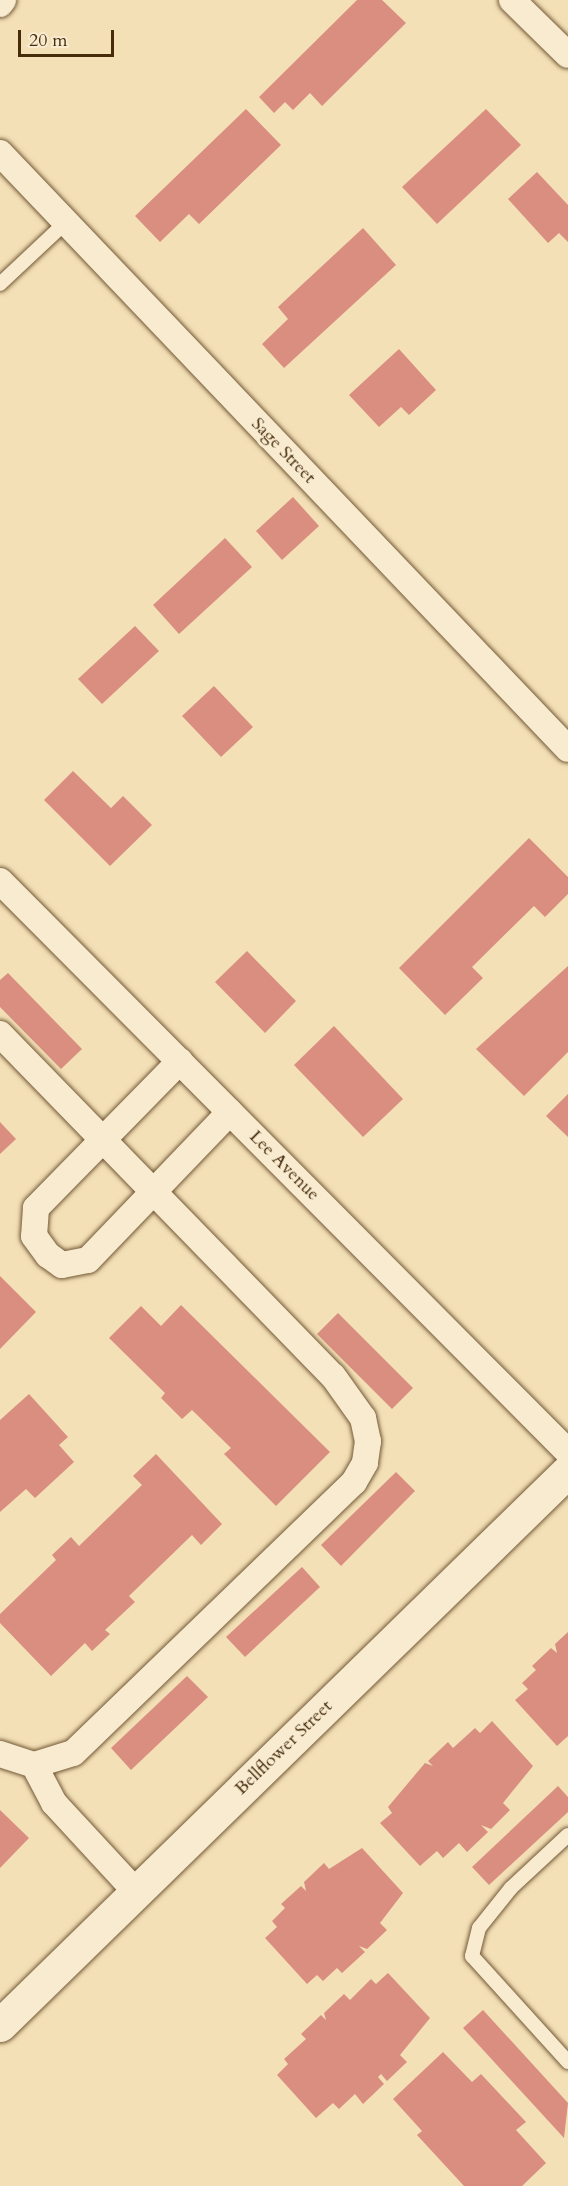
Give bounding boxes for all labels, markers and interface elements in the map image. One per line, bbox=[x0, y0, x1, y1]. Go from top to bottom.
scale bar bbox=[21, 18, 117, 56]
text: 20 m bbox=[29, 28, 68, 53]
street label: Sage Street bbox=[246, 414, 320, 488]
street label: Lee Avenue bbox=[244, 1126, 324, 1206]
street label: Bellflower Street bbox=[231, 1696, 337, 1800]

